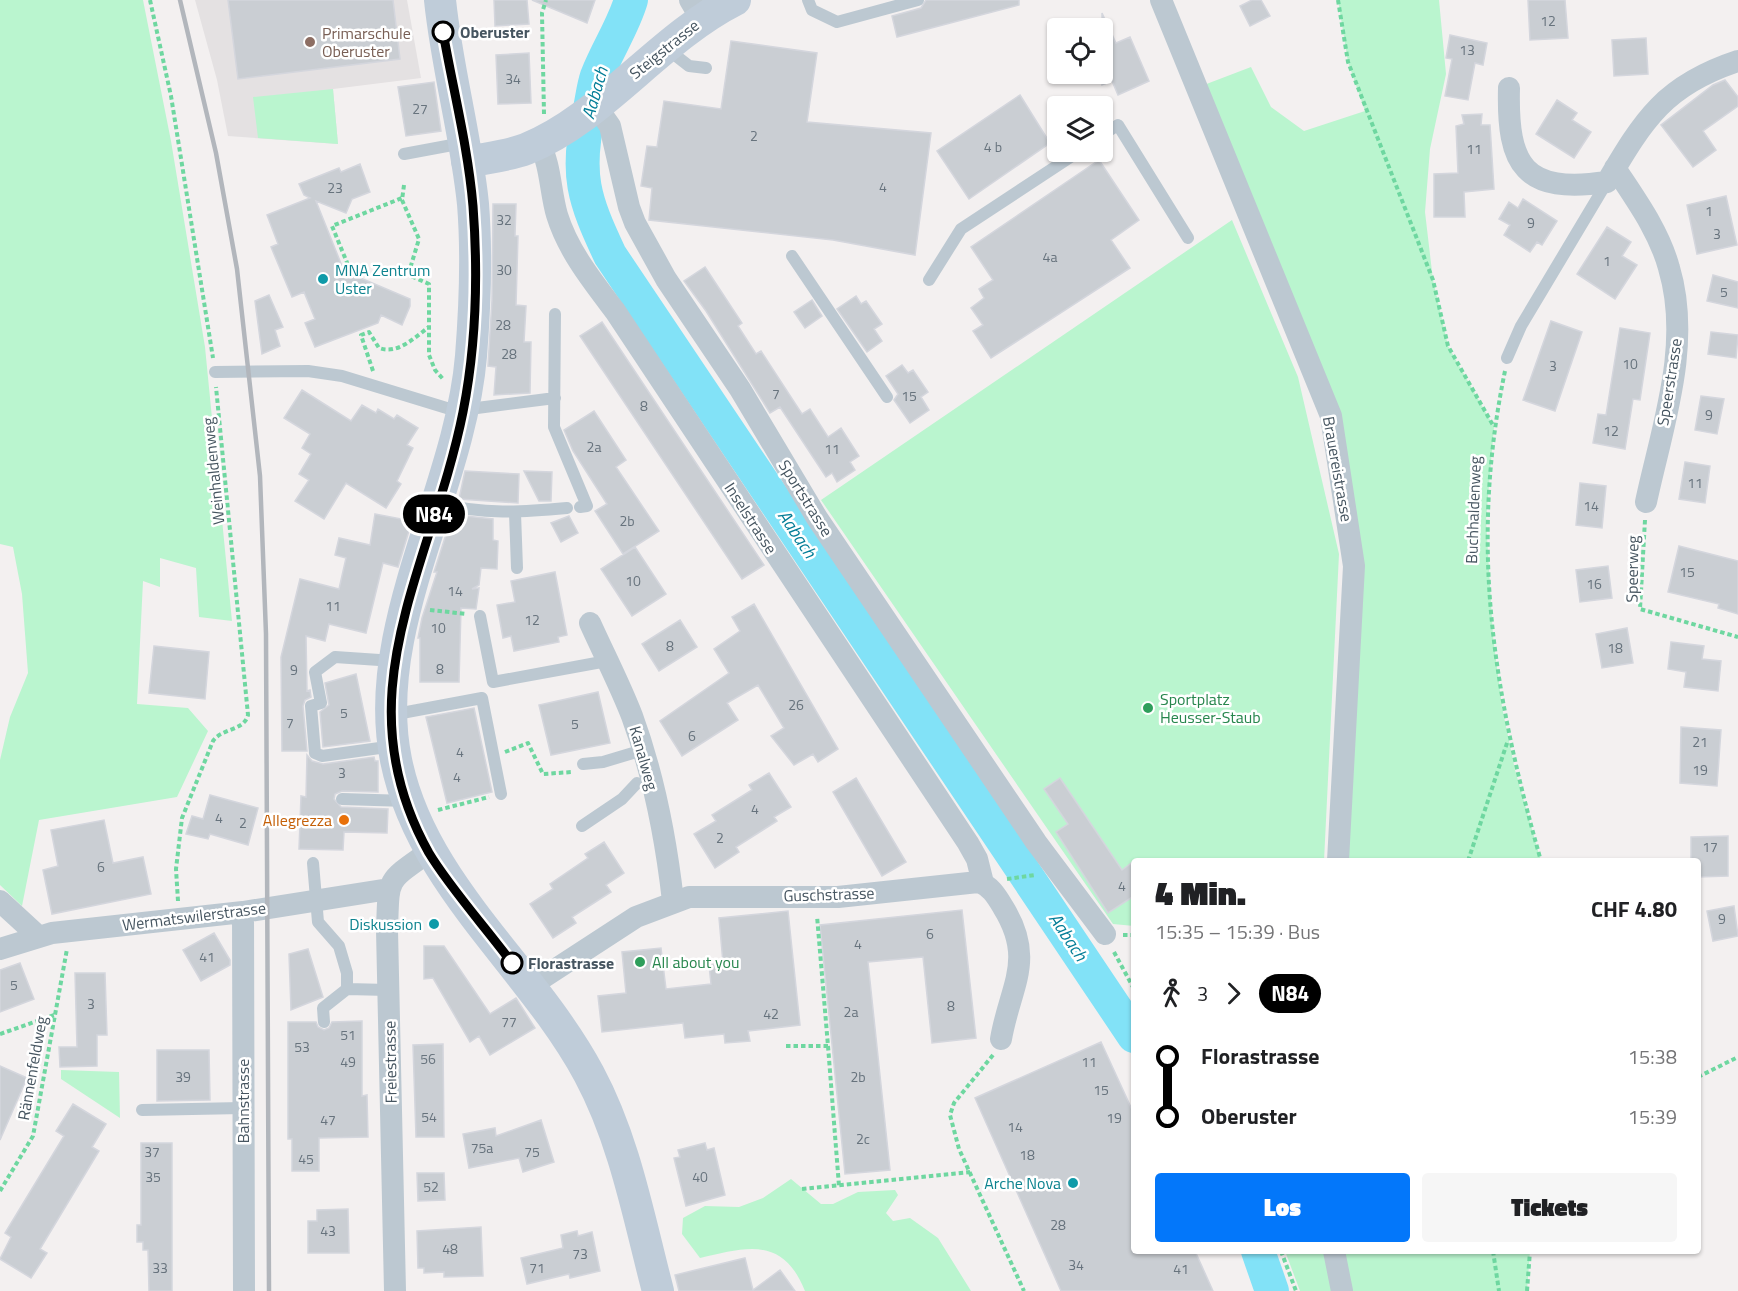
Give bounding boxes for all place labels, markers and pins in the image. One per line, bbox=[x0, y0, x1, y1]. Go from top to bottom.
place label: Oberuster bbox=[460, 20, 530, 44]
place label: Primarschule Oberuster bbox=[322, 21, 411, 63]
marker: Oberuster bbox=[432, 21, 454, 43]
marker: Primarschule Oberuster bbox=[303, 35, 317, 49]
place label: MNA Zentrum Uster bbox=[335, 258, 430, 300]
marker: MNA Zentrum Uster bbox=[316, 272, 330, 286]
place label: Sportplatz Heusser-Staub bbox=[1160, 687, 1261, 729]
marker: Sportplatz Heusser-Staub bbox=[1141, 701, 1155, 715]
place label: Allegrezza bbox=[263, 808, 332, 832]
marker: Allegrezza bbox=[337, 813, 351, 827]
place label: Diskussion bbox=[349, 912, 422, 936]
marker: Diskussion bbox=[427, 917, 441, 931]
place label: All about you bbox=[652, 950, 740, 974]
place label: Florastrasse bbox=[528, 951, 614, 975]
marker: Florastrasse bbox=[501, 952, 523, 974]
marker: All about you bbox=[633, 955, 647, 969]
place label: Arche Nova bbox=[984, 1171, 1061, 1195]
marker: Arche Nova bbox=[1066, 1176, 1080, 1190]

